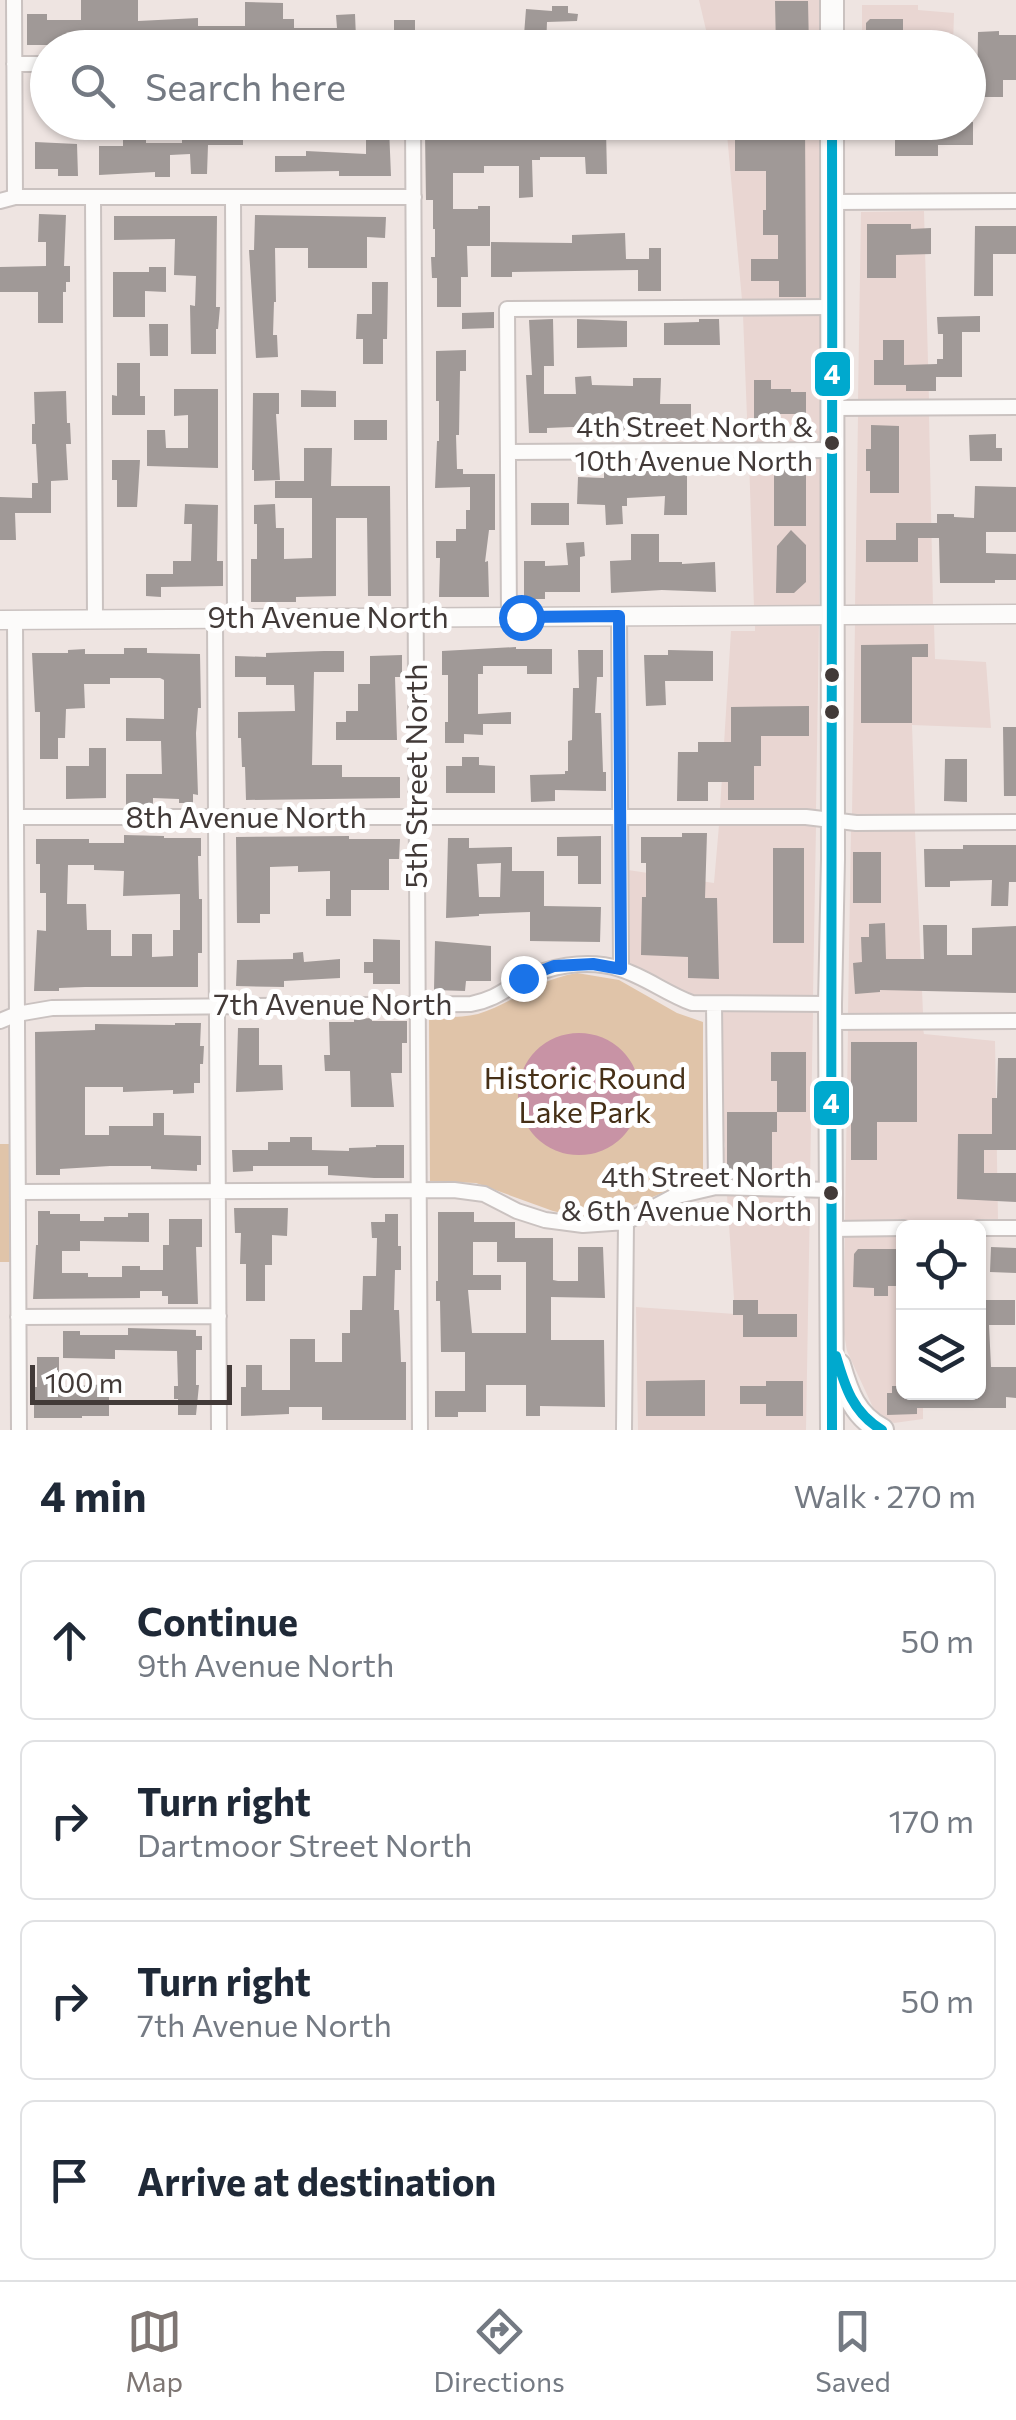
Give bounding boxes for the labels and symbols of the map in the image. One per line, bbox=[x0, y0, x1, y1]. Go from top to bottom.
line badge: 4 bbox=[813, 350, 852, 398]
text: 4 bbox=[823, 356, 841, 390]
place label: 4th Street North & 10th Avenue North bbox=[575, 409, 813, 477]
marker: 4th Street North & 10th Avenue North bbox=[822, 433, 842, 453]
route start bbox=[499, 595, 545, 641]
street label: 9th Avenue North bbox=[207, 597, 449, 634]
street label: 5th Street North bbox=[396, 663, 433, 889]
unlabelled marker bbox=[822, 665, 842, 685]
unlabelled marker bbox=[822, 702, 842, 722]
street label: 8th Avenue North bbox=[125, 797, 367, 834]
route end bbox=[501, 956, 547, 1002]
street label: 7th Avenue North bbox=[214, 984, 452, 1021]
park label: Historic Round Lake Park bbox=[484, 1058, 686, 1129]
line badge: 4 bbox=[812, 1079, 851, 1127]
text: 4 bbox=[822, 1085, 840, 1119]
place label: 4th Street North & 6th Avenue North bbox=[561, 1159, 812, 1227]
marker: 4th Street North & 6th Avenue North bbox=[821, 1183, 841, 1203]
scale bar bbox=[30, 1360, 232, 1404]

